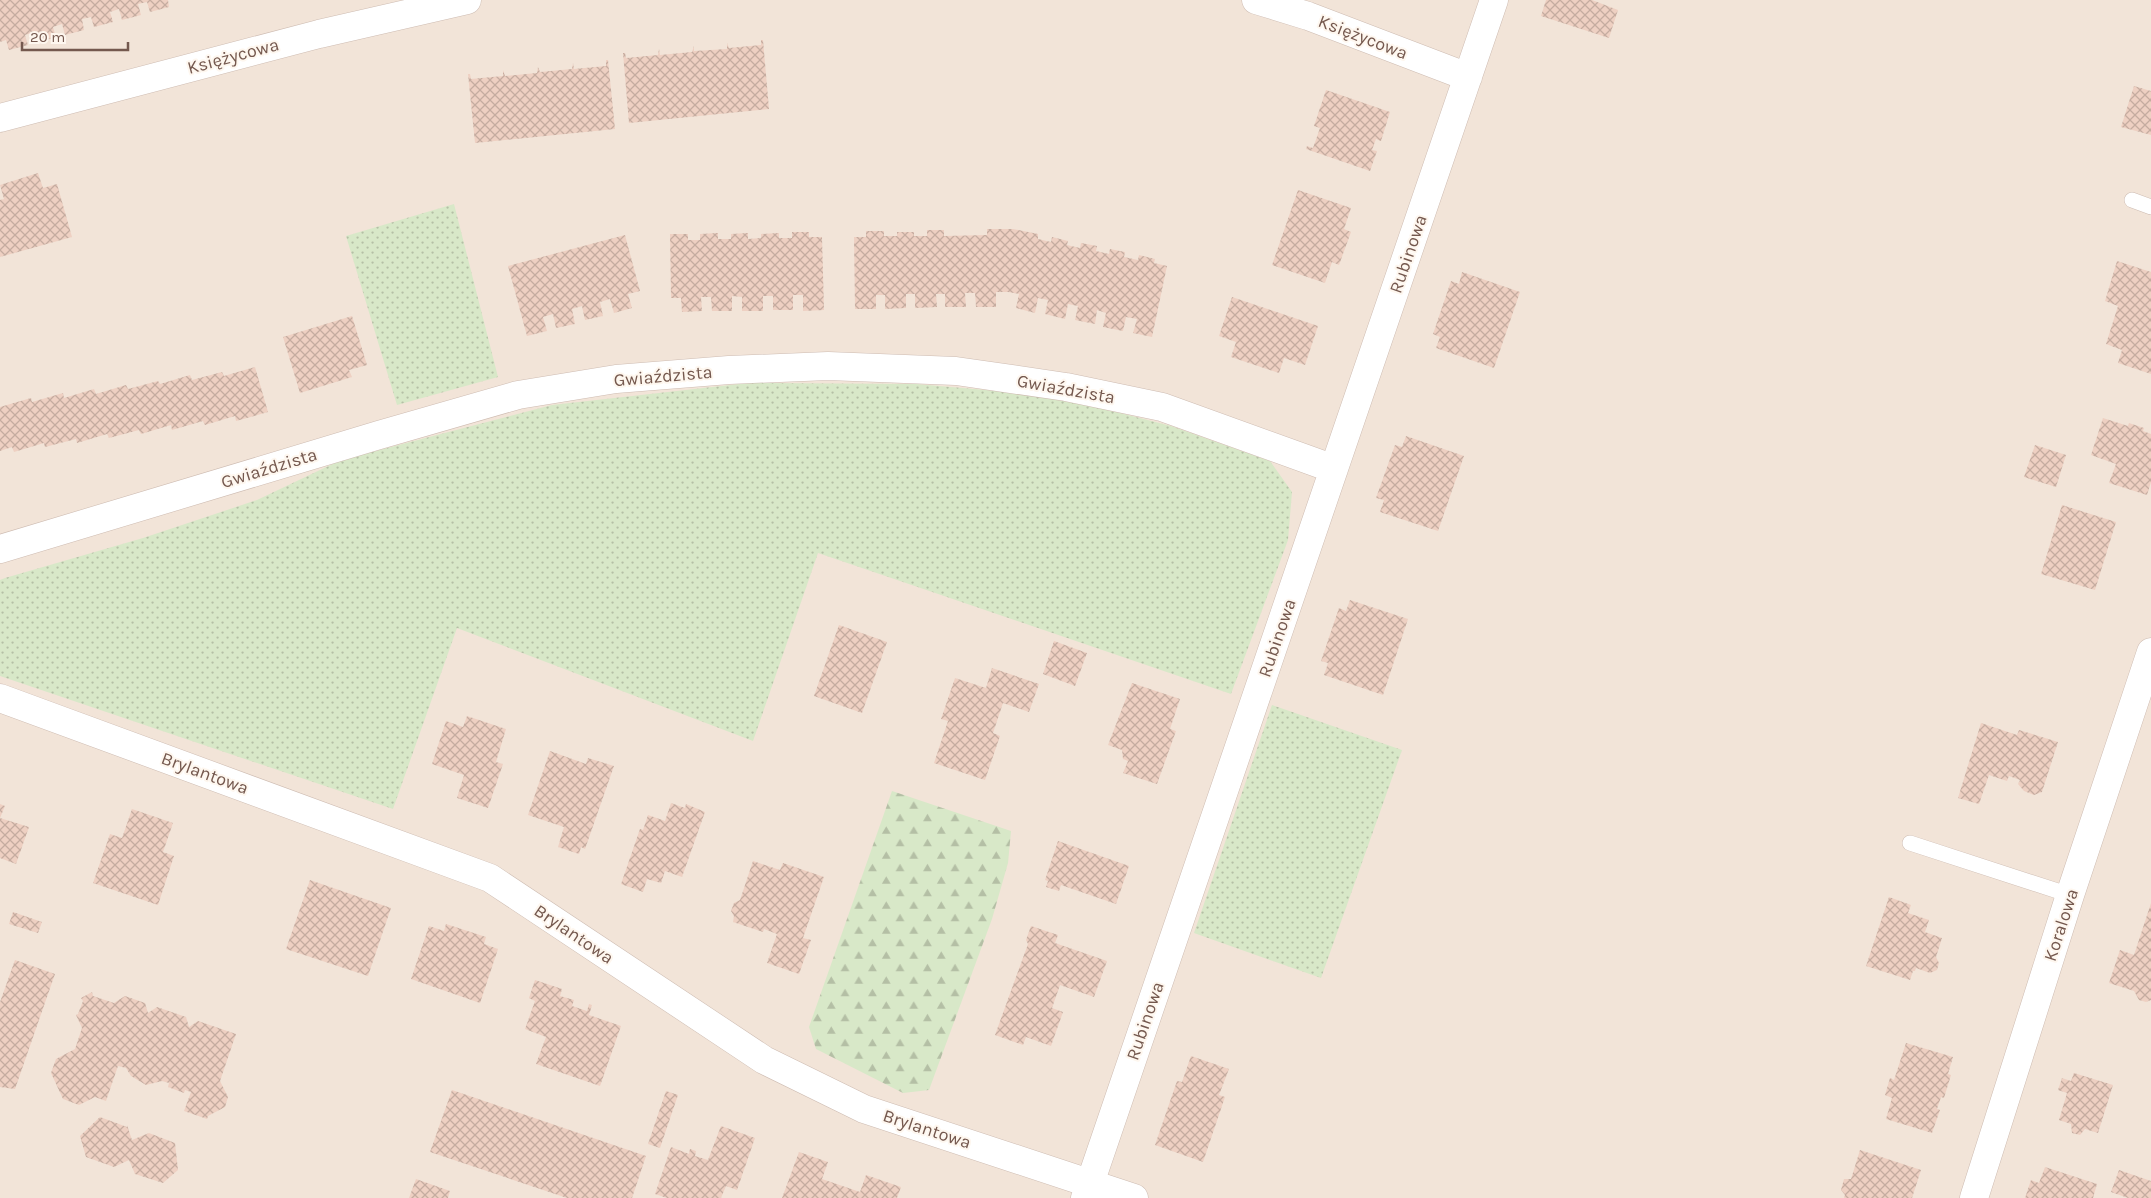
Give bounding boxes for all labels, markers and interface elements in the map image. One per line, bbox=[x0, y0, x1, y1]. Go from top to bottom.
street label: Księżycowa bbox=[1315, 10, 1411, 64]
scale bar bbox=[22, 20, 129, 52]
text: 20 m bbox=[30, 28, 65, 46]
street label: Księżycowa bbox=[185, 33, 281, 79]
street label: Rubinowa bbox=[1384, 212, 1432, 296]
street label: Gwiaździsta bbox=[613, 361, 713, 391]
street label: Gwiaździsta bbox=[1015, 370, 1117, 408]
street label: Gwiaździsta bbox=[218, 443, 320, 493]
street label: Rubinowa bbox=[1253, 596, 1301, 680]
street label: Brylantowa bbox=[158, 747, 252, 799]
street label: Koralowa bbox=[2039, 886, 2083, 964]
street label: Brylantowa bbox=[530, 899, 618, 969]
street label: Rubinowa bbox=[1121, 979, 1169, 1063]
street label: Brylantowa bbox=[880, 1104, 974, 1154]

